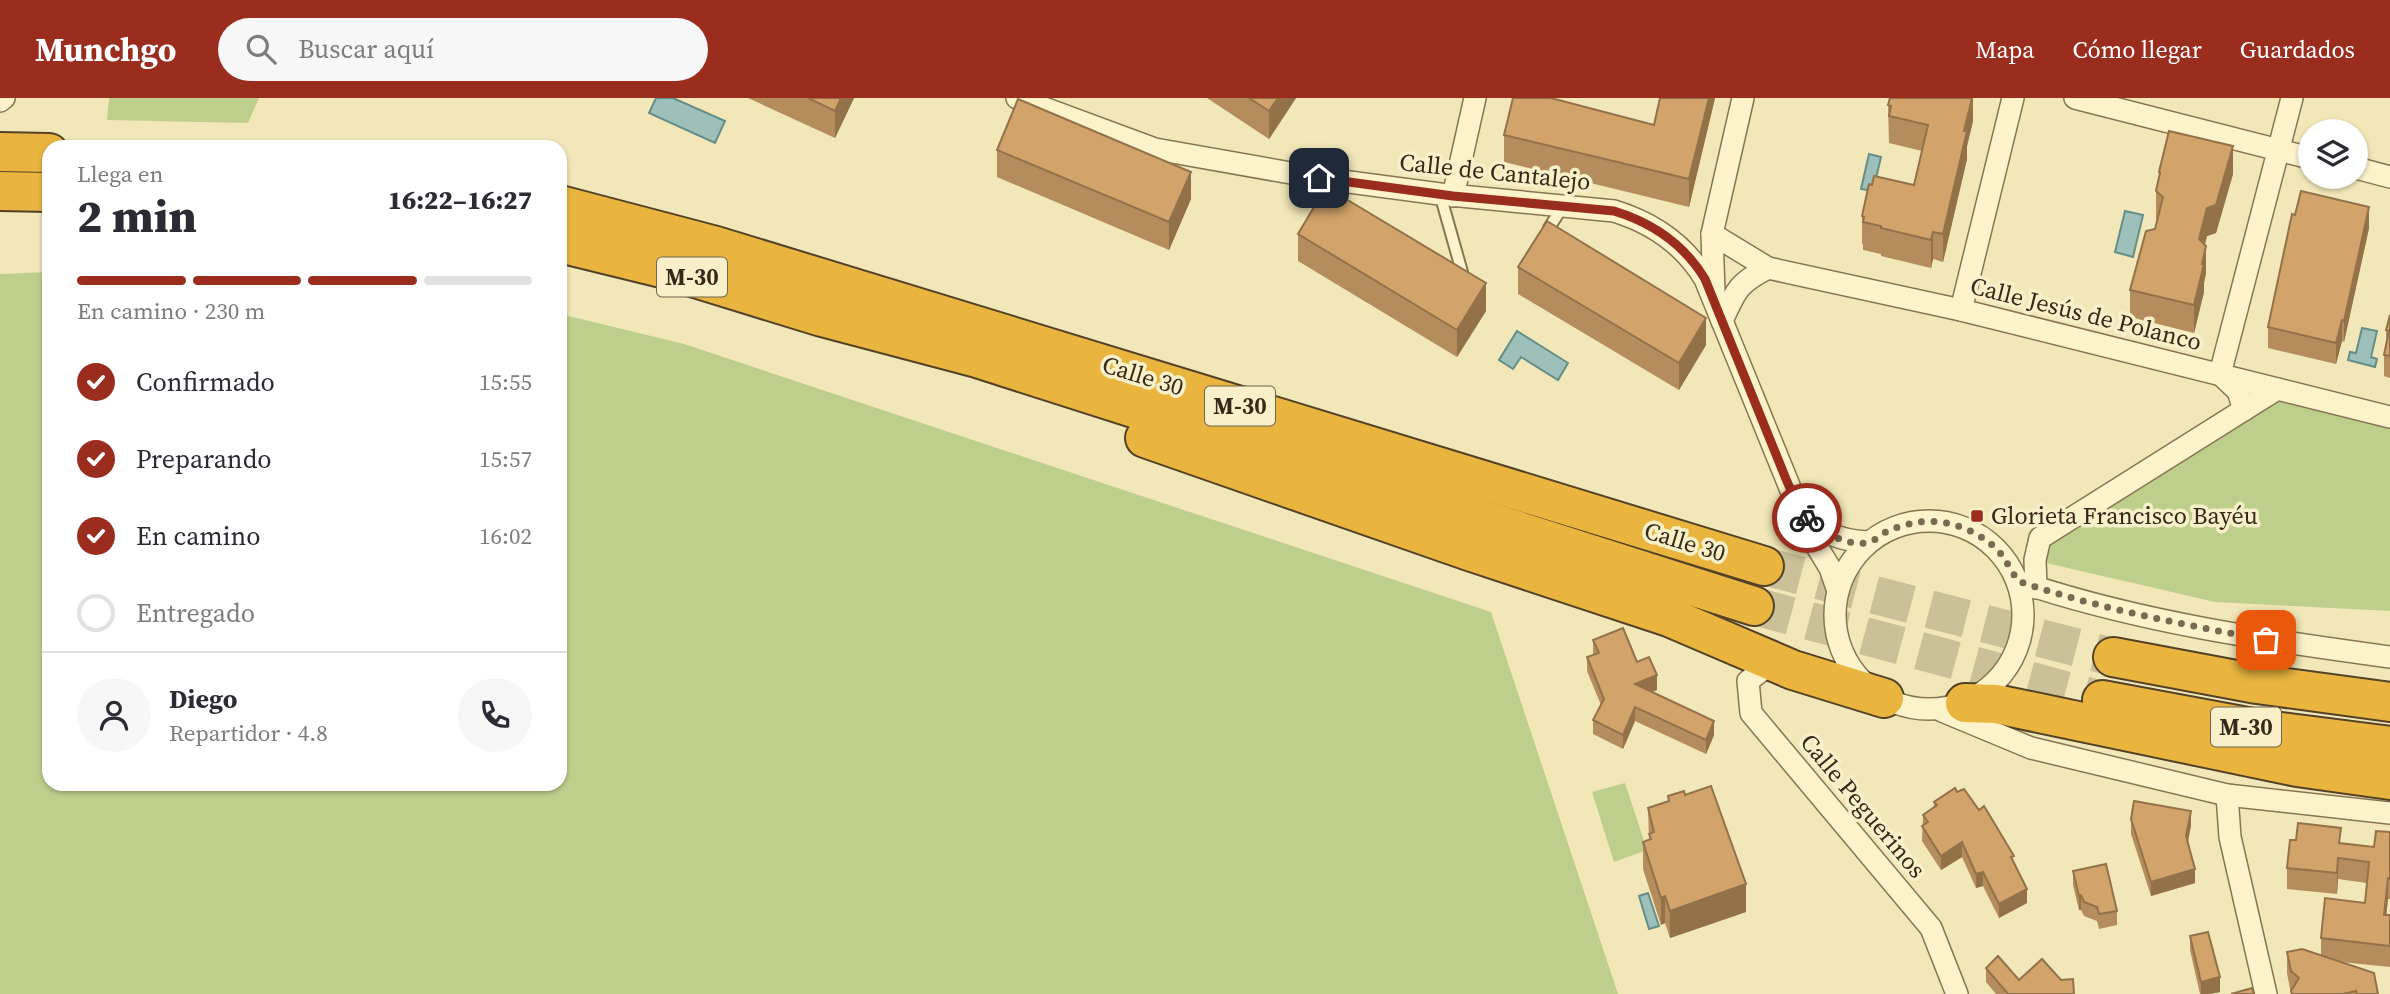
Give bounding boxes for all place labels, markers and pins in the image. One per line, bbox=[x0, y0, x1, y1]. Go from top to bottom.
pin bbox=[1289, 148, 1349, 208]
place label: Glorieta Francisco Bayéu bbox=[1991, 499, 2258, 532]
marker: Glorieta Francisco Bayéu bbox=[1969, 508, 1985, 524]
pin bbox=[2236, 610, 2296, 670]

